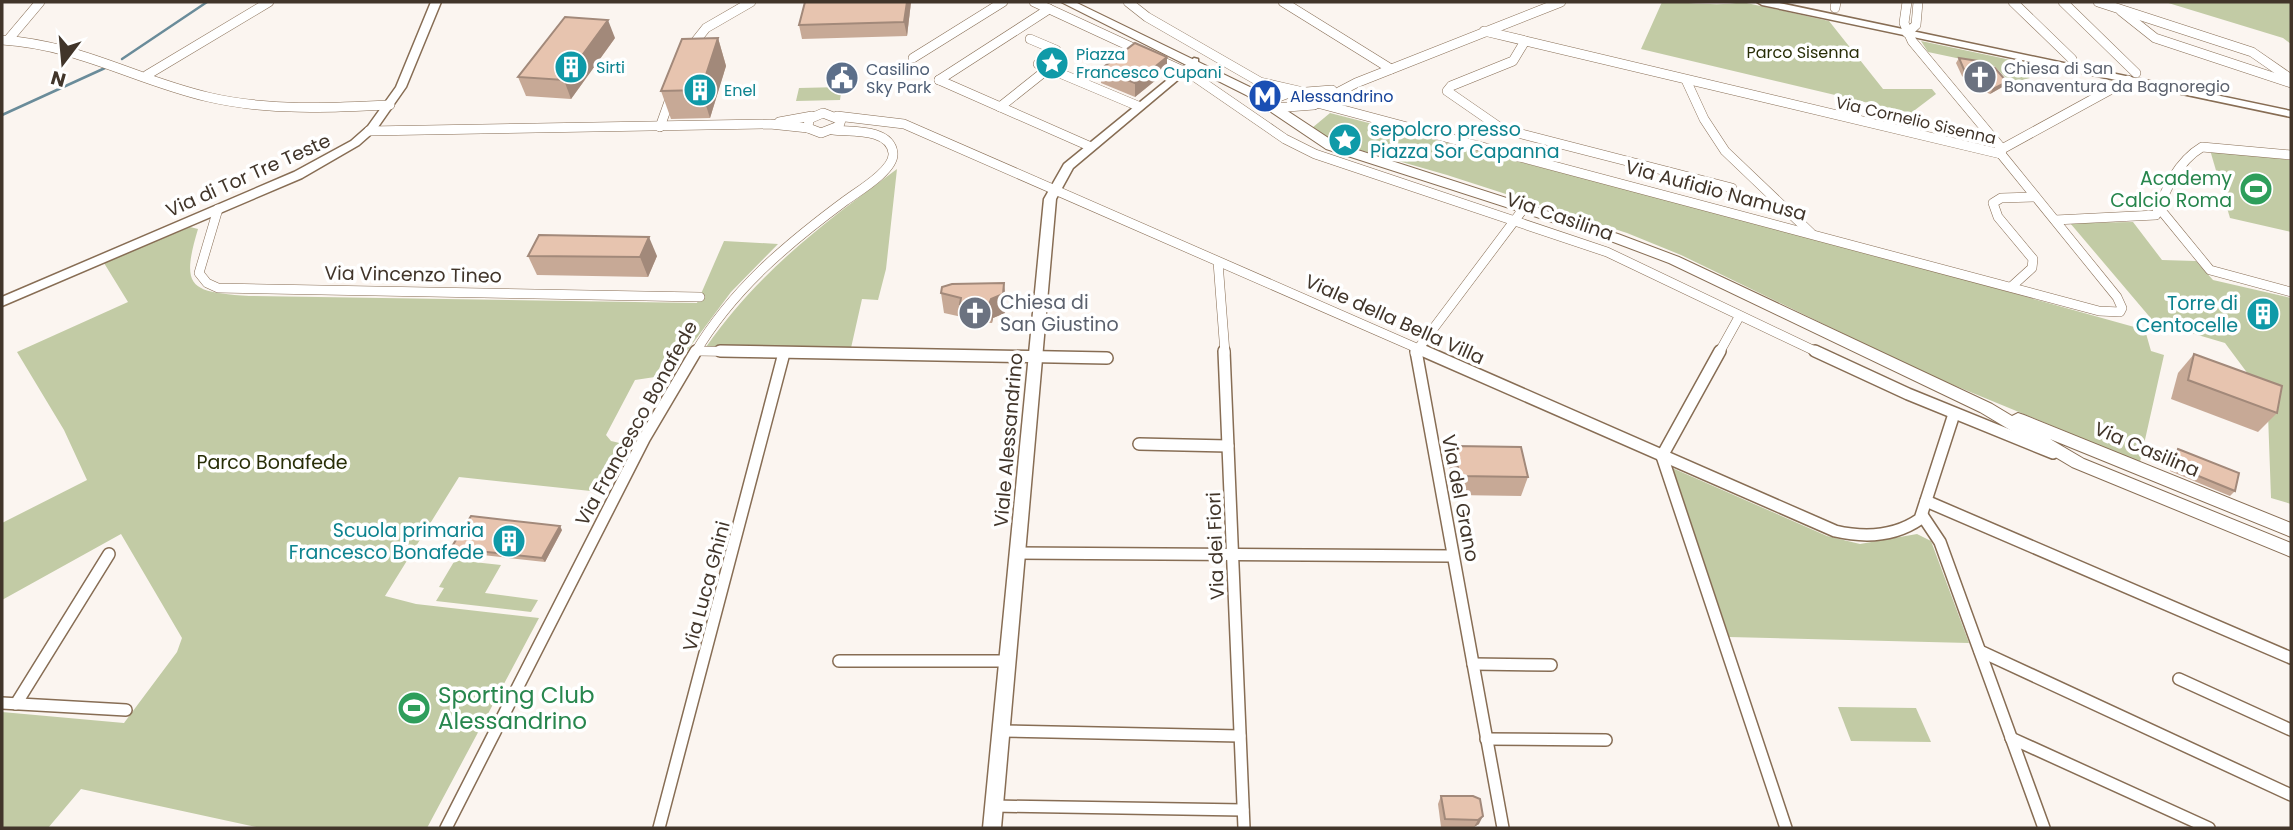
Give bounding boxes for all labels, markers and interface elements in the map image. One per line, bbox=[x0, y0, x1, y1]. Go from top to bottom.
north arrow bbox=[28, 28, 98, 98]
park label: Parco Sisenna bbox=[1746, 41, 1860, 64]
place label: Piazza Francesco Cupani bbox=[1076, 43, 1222, 84]
place icon: Piazza Francesco Cupani bbox=[1033, 44, 1071, 82]
building icon: Sirti bbox=[552, 48, 590, 86]
place label: Sirti bbox=[596, 56, 625, 79]
place label: Chiesa di San Bonaventura da Bagnoregio bbox=[2004, 57, 2230, 98]
place label: Casilino Sky Park bbox=[866, 58, 932, 99]
church icon: Chiesa di San Bonaventura da Bagnoregio bbox=[1961, 58, 1999, 96]
public building icon: Casilino Sky Park bbox=[823, 59, 861, 97]
text: N bbox=[48, 64, 69, 94]
building icon: Enel bbox=[681, 71, 719, 109]
metro station icon: Alessandrino bbox=[1246, 77, 1284, 115]
place label: Enel bbox=[724, 79, 756, 102]
place label: Alessandrino bbox=[1290, 85, 1394, 108]
street label: Via Cornelio Sisenna bbox=[1833, 91, 1998, 150]
place label: sepolcro presso Piazza Sor Capanna bbox=[1370, 116, 1560, 165]
place icon: sepolcro presso Piazza Sor Capanna bbox=[1326, 121, 1364, 159]
street label: Via di Tor Tre Teste bbox=[162, 127, 335, 224]
street label: Via Aufidio Namusa bbox=[1622, 153, 1810, 228]
place label: Academy Calcio Roma bbox=[2110, 165, 2232, 214]
sports icon: Academy Calcio Roma bbox=[2237, 170, 2275, 208]
street label: Via Casilina bbox=[1503, 185, 1617, 247]
street label: Via Vincenzo Tineo bbox=[324, 259, 502, 290]
street label: Viale della Bella Villa bbox=[1301, 268, 1489, 371]
place label: Chiesa di San Giustino bbox=[1000, 289, 1119, 338]
place label: Torre di Centocelle bbox=[2136, 290, 2238, 339]
church icon: Chiesa di San Giustino bbox=[956, 294, 994, 332]
building icon: Torre di Centocelle bbox=[2244, 295, 2282, 333]
street label: Via Francesco Bonafede bbox=[569, 316, 704, 531]
street label: Viale Alessandrino bbox=[987, 352, 1030, 528]
street label: Via Casilina bbox=[2090, 415, 2204, 484]
street label: Via del Grano bbox=[1435, 432, 1486, 564]
park label: Parco Bonafede bbox=[196, 449, 348, 476]
street label: Via dei Fiori bbox=[1200, 492, 1231, 600]
place label: Scuola primaria Francesco Bonafede bbox=[289, 517, 484, 566]
street label: Via Luca Ghini bbox=[676, 518, 737, 654]
building icon: Scuola primaria Francesco Bonafede bbox=[490, 522, 528, 560]
place label: Sporting Club Alessandrino bbox=[438, 679, 594, 737]
sports icon: Sporting Club Alessandrino bbox=[395, 689, 433, 727]

